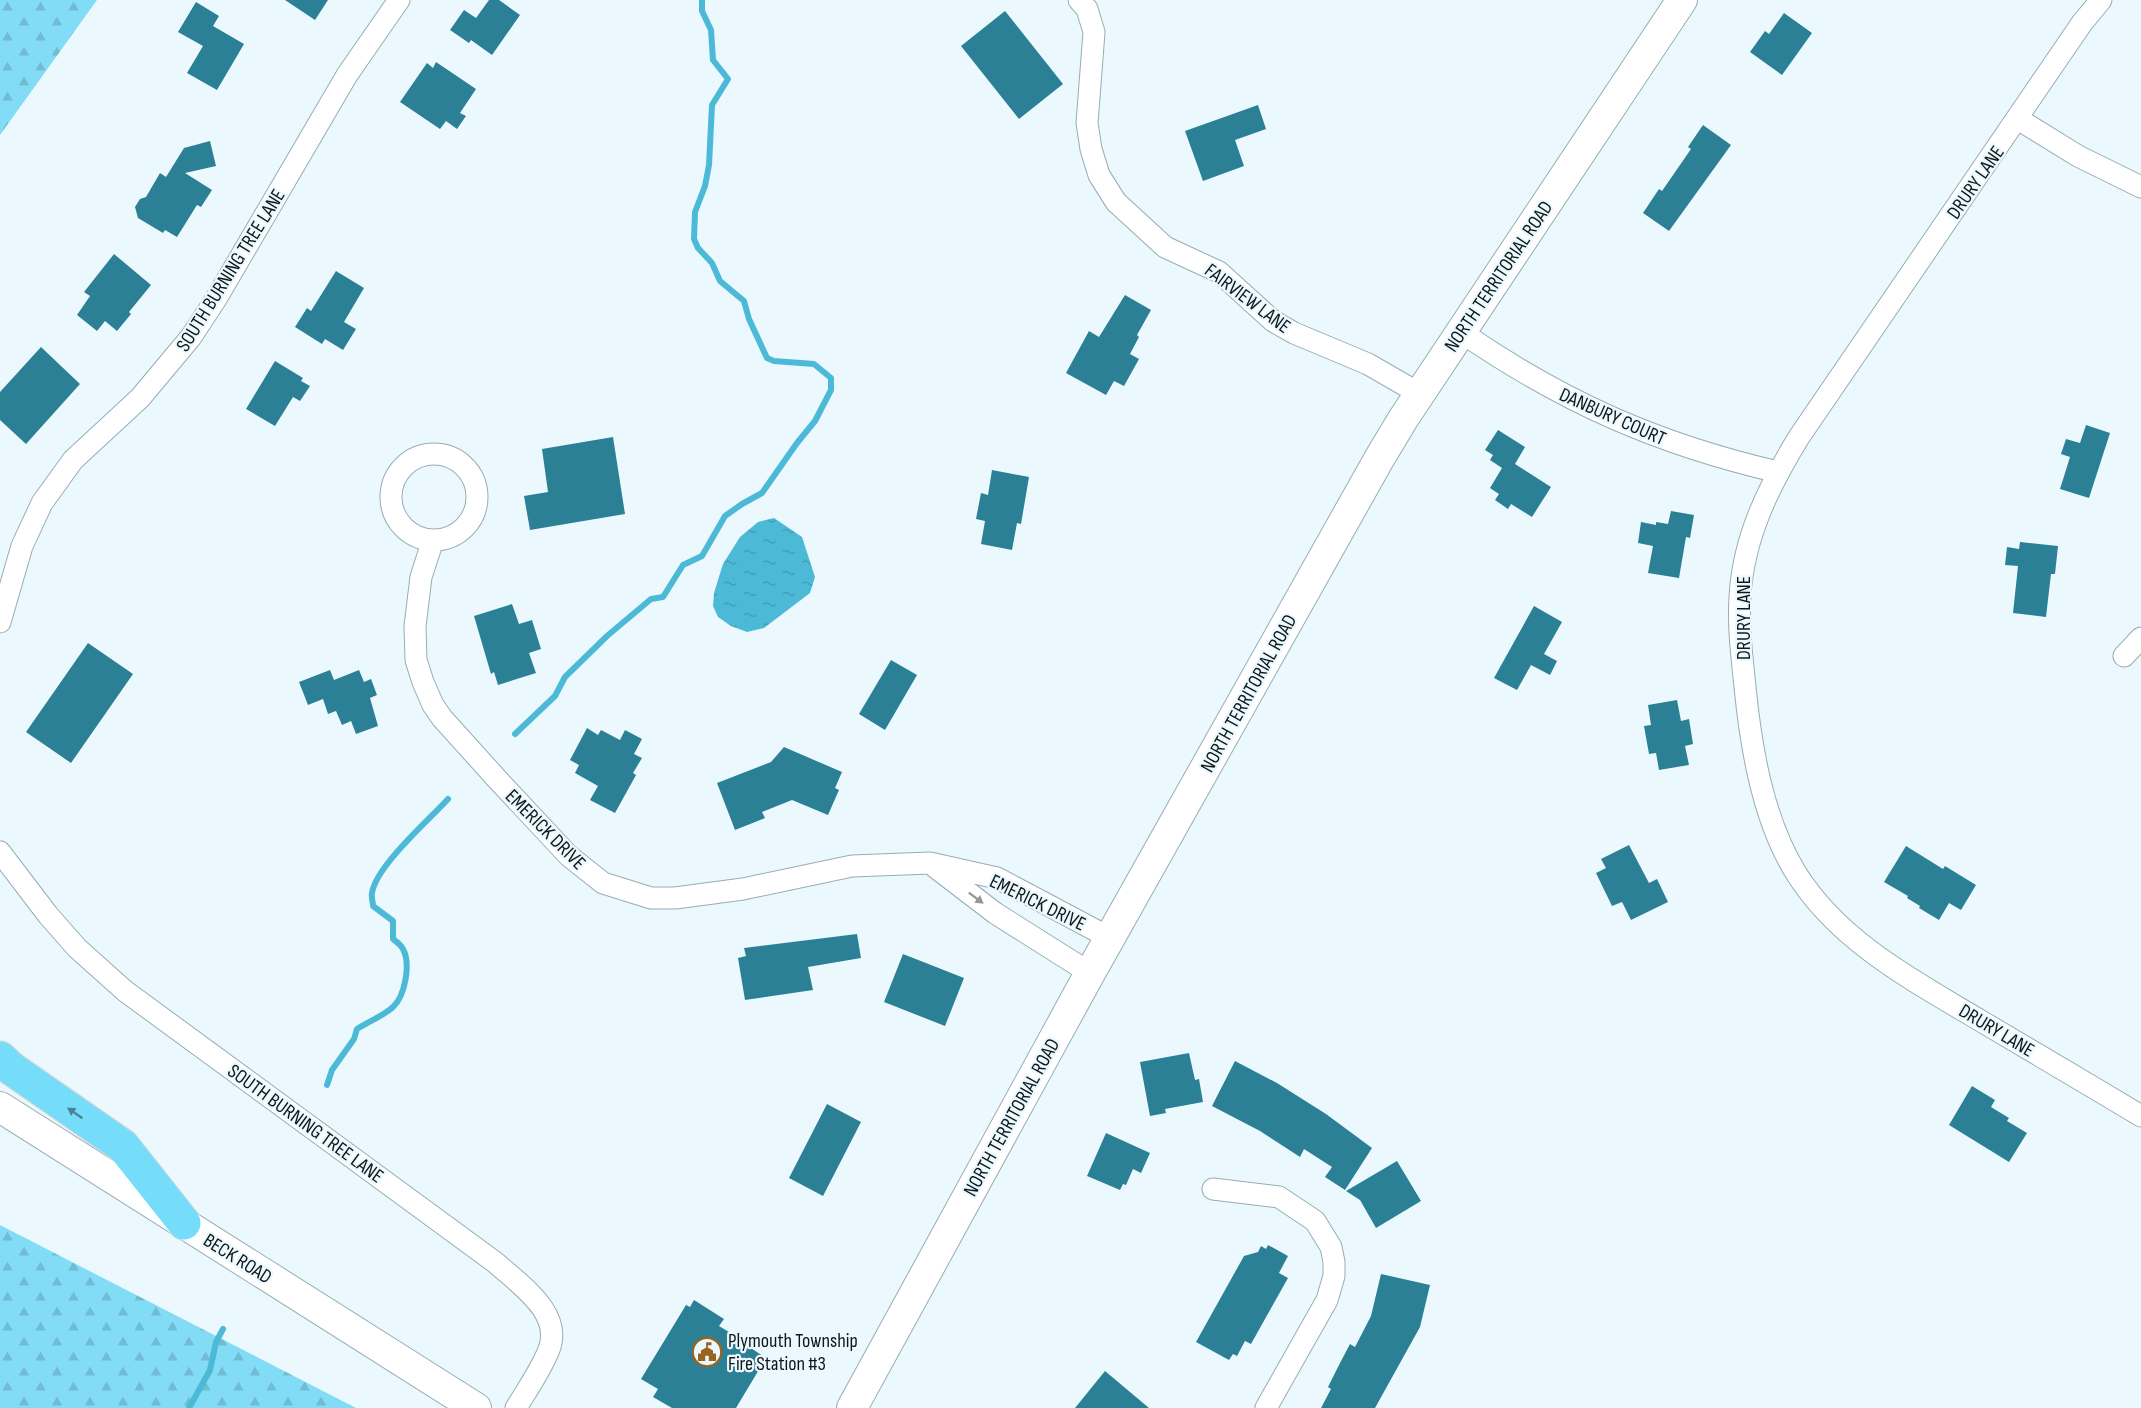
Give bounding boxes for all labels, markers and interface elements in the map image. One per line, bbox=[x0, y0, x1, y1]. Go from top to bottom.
street label: DRURY LANE bbox=[1942, 141, 2010, 224]
street label: SOUTH BURNING TREE LANE bbox=[171, 185, 291, 356]
street label: NORTH TERRITORIAL ROAD bbox=[1439, 197, 1558, 357]
street label: FAIRVIEW LANE bbox=[1200, 259, 1295, 339]
street label: DANBURY COURT bbox=[1556, 383, 1670, 451]
street label: DRURY LANE bbox=[1732, 576, 1756, 660]
street label: NORTH TERRITORIAL ROAD bbox=[1196, 610, 1302, 777]
street label: EMERICK DRIVE bbox=[500, 784, 591, 875]
street label: EMERICK DRIVE bbox=[986, 869, 1090, 936]
one-way arrow bbox=[969, 892, 984, 904]
street label: DRURY LANE bbox=[1954, 999, 2039, 1063]
street label: NORTH TERRITORIAL ROAD bbox=[959, 1034, 1065, 1201]
street label: SOUTH BURNING TREE LANE bbox=[223, 1059, 388, 1188]
one-way arrow bbox=[67, 1107, 83, 1119]
street label: BECK ROAD bbox=[199, 1229, 276, 1289]
place label: Plymouth Township Fire Station #3 bbox=[728, 1329, 858, 1376]
public building icon: Plymouth Township Fire Station #3 bbox=[691, 1336, 723, 1368]

